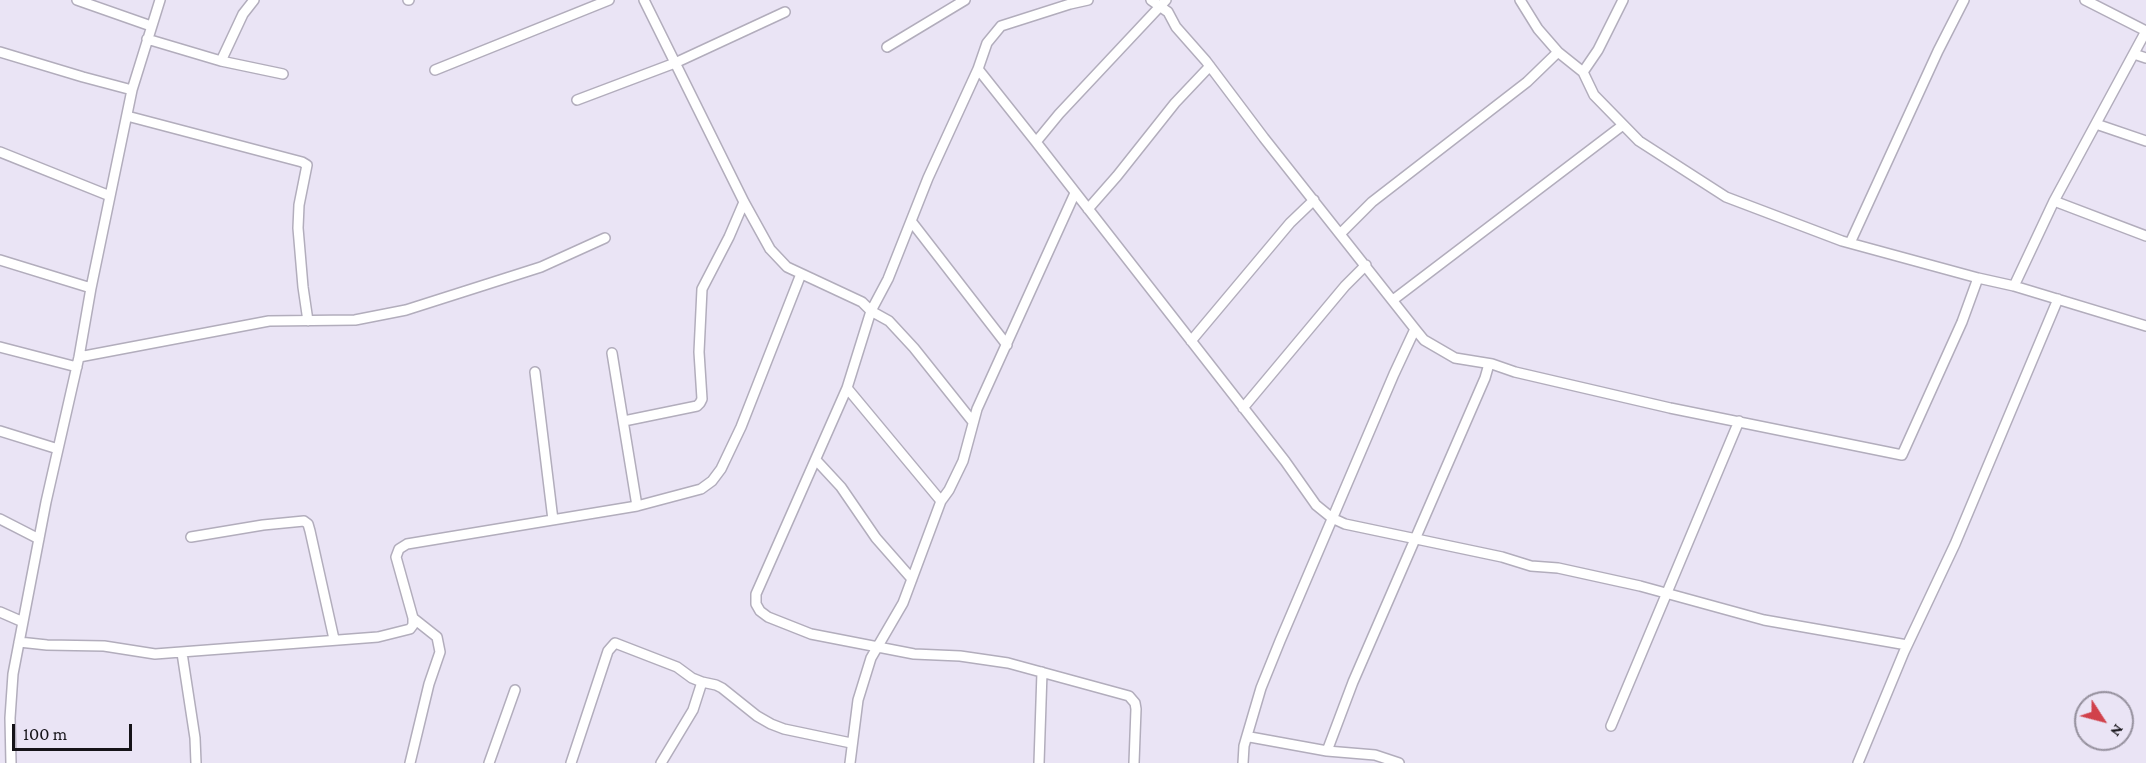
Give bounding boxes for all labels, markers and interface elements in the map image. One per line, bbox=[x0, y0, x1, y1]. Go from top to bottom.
north arrow bbox=[2074, 691, 2134, 751]
scale bar bbox=[15, 712, 135, 750]
text: N bbox=[2107, 721, 2127, 740]
text: 100 m bbox=[23, 724, 67, 744]

